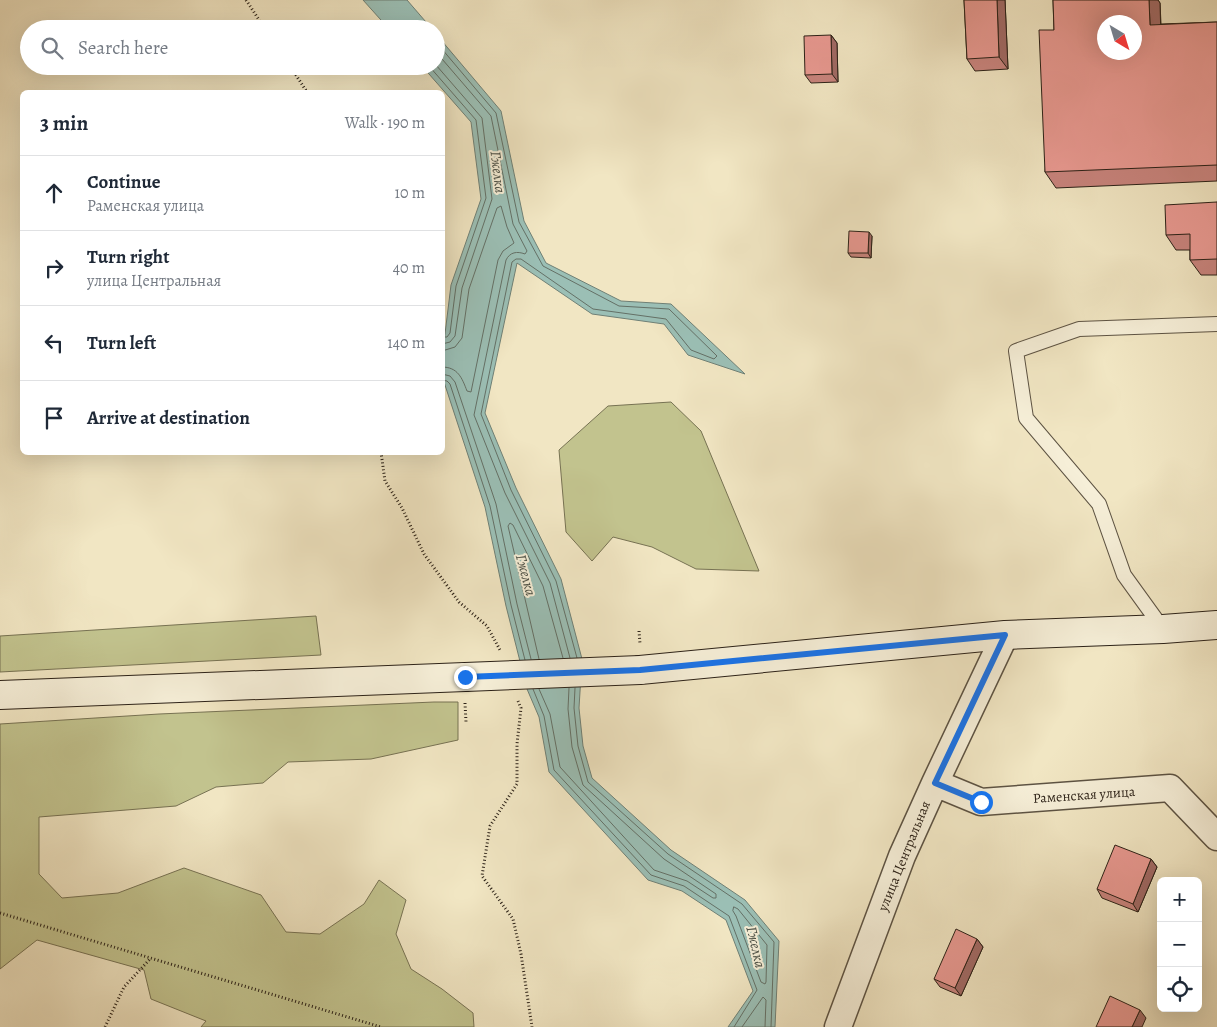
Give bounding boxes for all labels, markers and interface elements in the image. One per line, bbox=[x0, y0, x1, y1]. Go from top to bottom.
north arrow bbox=[1097, 15, 1142, 60]
search box bbox=[20, 20, 445, 75]
icon: search bbox=[38, 34, 66, 62]
text: Search here bbox=[78, 35, 168, 61]
text: 3 min bbox=[40, 109, 88, 137]
text: Walk · 190 m bbox=[345, 112, 425, 134]
water label: Гжелка bbox=[485, 150, 511, 194]
text: Continue bbox=[87, 169, 161, 195]
icon: ahead bbox=[40, 179, 68, 207]
text: 10 m bbox=[395, 182, 425, 204]
text: Раменская улица bbox=[87, 195, 204, 217]
text: Turn right bbox=[87, 244, 169, 270]
icon: right bbox=[40, 254, 68, 282]
text: 40 m bbox=[393, 257, 425, 279]
text: улица Центральная bbox=[87, 270, 221, 292]
icon: left bbox=[40, 329, 68, 357]
text: Turn left bbox=[87, 330, 156, 356]
text: 140 m bbox=[387, 332, 425, 354]
icon: arrive bbox=[40, 404, 68, 432]
text: Arrive at destination bbox=[87, 405, 250, 431]
water label: Гжелка bbox=[511, 552, 541, 598]
route end bbox=[454, 666, 477, 689]
street label: Раменская улица bbox=[1032, 782, 1136, 808]
route start bbox=[970, 791, 993, 814]
street label: улица Центральная bbox=[873, 798, 935, 915]
map controls bbox=[1157, 877, 1202, 1012]
button: + bbox=[1157, 877, 1202, 922]
button: − bbox=[1157, 922, 1202, 967]
water label: Гжелка bbox=[741, 924, 771, 970]
button: locate bbox=[1157, 967, 1202, 1012]

